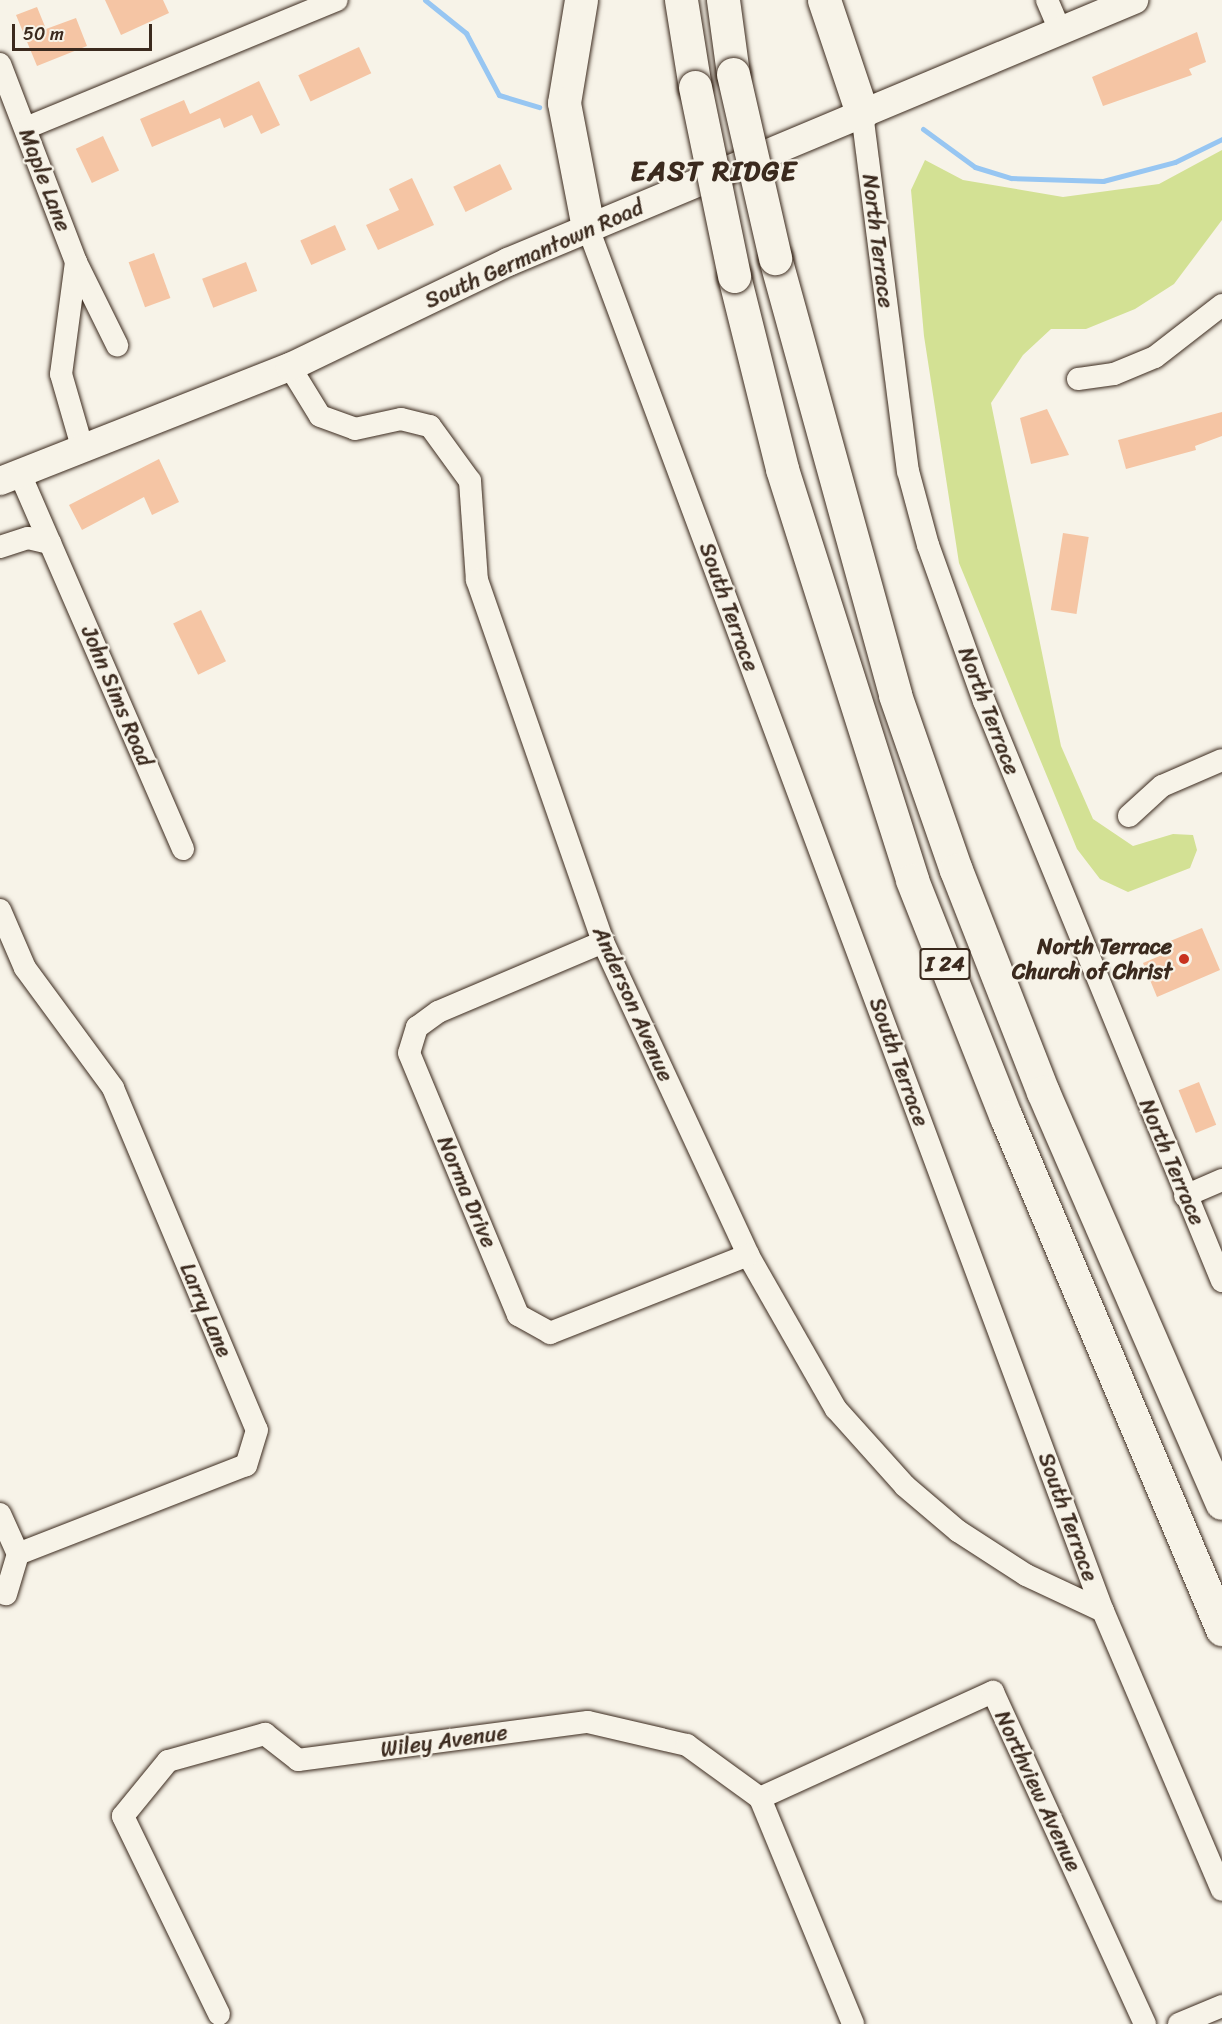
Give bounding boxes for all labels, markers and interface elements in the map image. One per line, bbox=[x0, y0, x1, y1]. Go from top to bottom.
scale bar bbox=[15, 12, 154, 50]
text: 50 m bbox=[23, 18, 64, 50]
street label: Maple Lane bbox=[13, 125, 77, 235]
district label: EAST RIDGE bbox=[631, 154, 797, 188]
street label: North Terrace bbox=[857, 173, 899, 309]
street label: South Germantown Road bbox=[420, 194, 648, 314]
street label: South Terrace bbox=[693, 539, 765, 675]
street label: John Sims Road bbox=[75, 622, 159, 770]
street label: North Terrace bbox=[953, 643, 1025, 779]
street label: Anderson Avenue bbox=[587, 922, 679, 1086]
place label: North Terrace Church of Christ bbox=[1012, 933, 1172, 984]
road number: I 24 bbox=[918, 946, 972, 982]
marker: North Terrace Church of Christ bbox=[1177, 952, 1191, 966]
street label: South Terrace bbox=[863, 994, 935, 1130]
street label: North Terrace bbox=[1134, 1095, 1210, 1229]
street label: Norma Drive bbox=[432, 1132, 502, 1252]
street label: Larry Lane bbox=[174, 1259, 238, 1361]
street label: South Terrace bbox=[1032, 1449, 1104, 1585]
street label: Northview Avenue bbox=[989, 1706, 1087, 1876]
street label: Wiley Avenue bbox=[379, 1719, 509, 1763]

